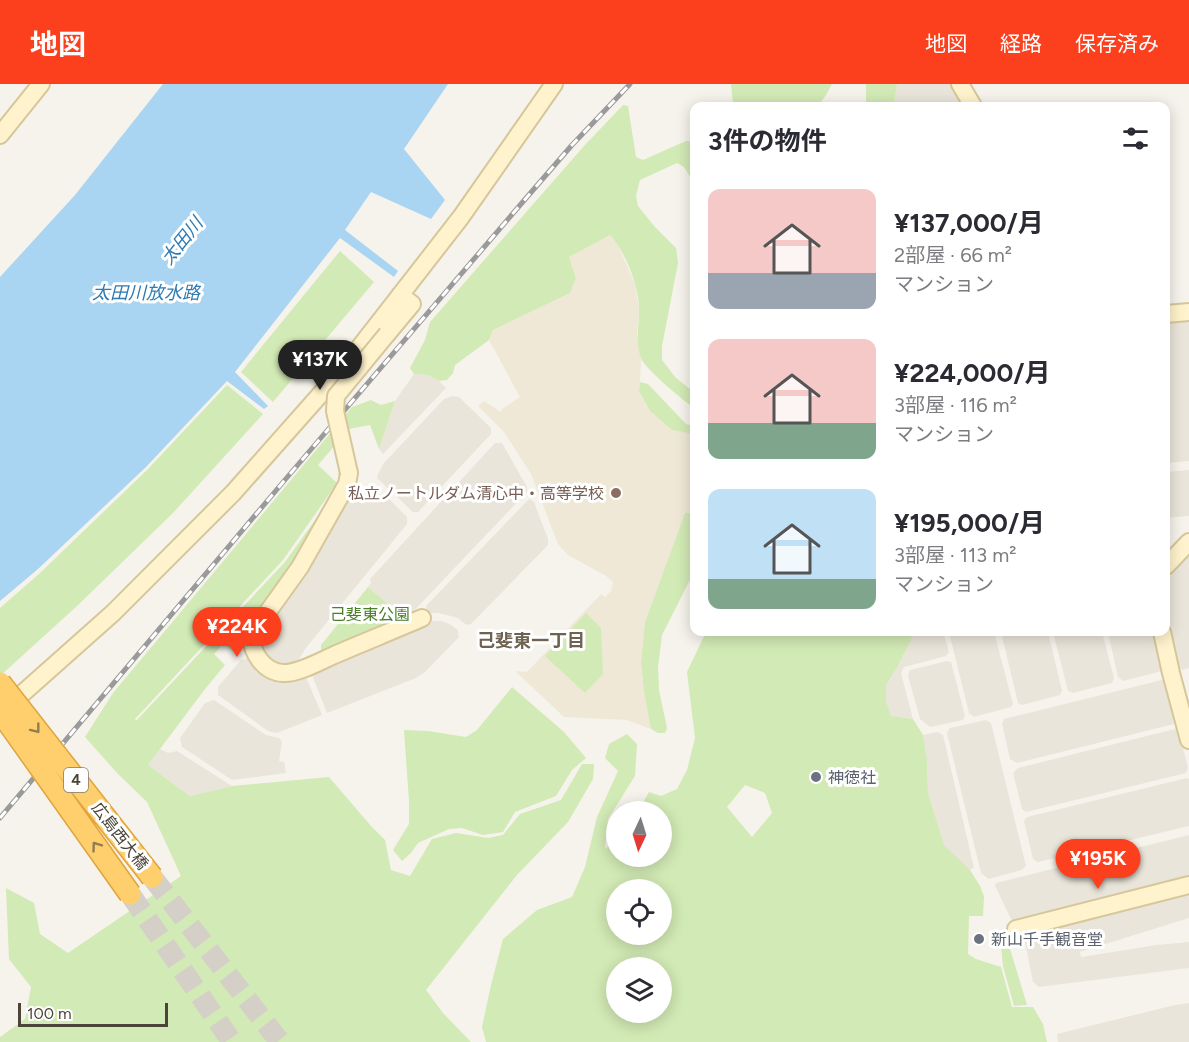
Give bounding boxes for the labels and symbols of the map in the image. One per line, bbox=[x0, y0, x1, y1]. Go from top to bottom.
water label: 太田川 bbox=[156, 212, 209, 269]
water label: 太田川放水路 bbox=[92, 282, 202, 304]
pin: ¥137K bbox=[278, 340, 362, 391]
place label: 私立ノートルダム清心中・高等学校 bbox=[348, 484, 604, 503]
marker: 私立ノートルダム清心中・高等学校 bbox=[609, 486, 623, 500]
park label: 己斐東公園 bbox=[330, 605, 410, 624]
pin: ¥224K bbox=[195, 607, 279, 658]
district label: 己斐東一丁目 bbox=[477, 630, 585, 652]
one-way arrow bbox=[29, 722, 40, 733]
road number: 4 bbox=[64, 768, 88, 792]
place label: 神徳社 bbox=[828, 768, 876, 787]
marker: 神徳社 bbox=[809, 770, 823, 784]
street label: 広島西大橋 bbox=[88, 799, 152, 873]
north arrow bbox=[606, 801, 672, 867]
pin: ¥195K bbox=[1056, 839, 1140, 890]
one-way arrow bbox=[92, 841, 103, 852]
place label: 新山千手観音堂 bbox=[991, 930, 1103, 949]
marker: 新山千手観音堂 bbox=[972, 932, 986, 946]
scale bar bbox=[18, 1000, 168, 1028]

